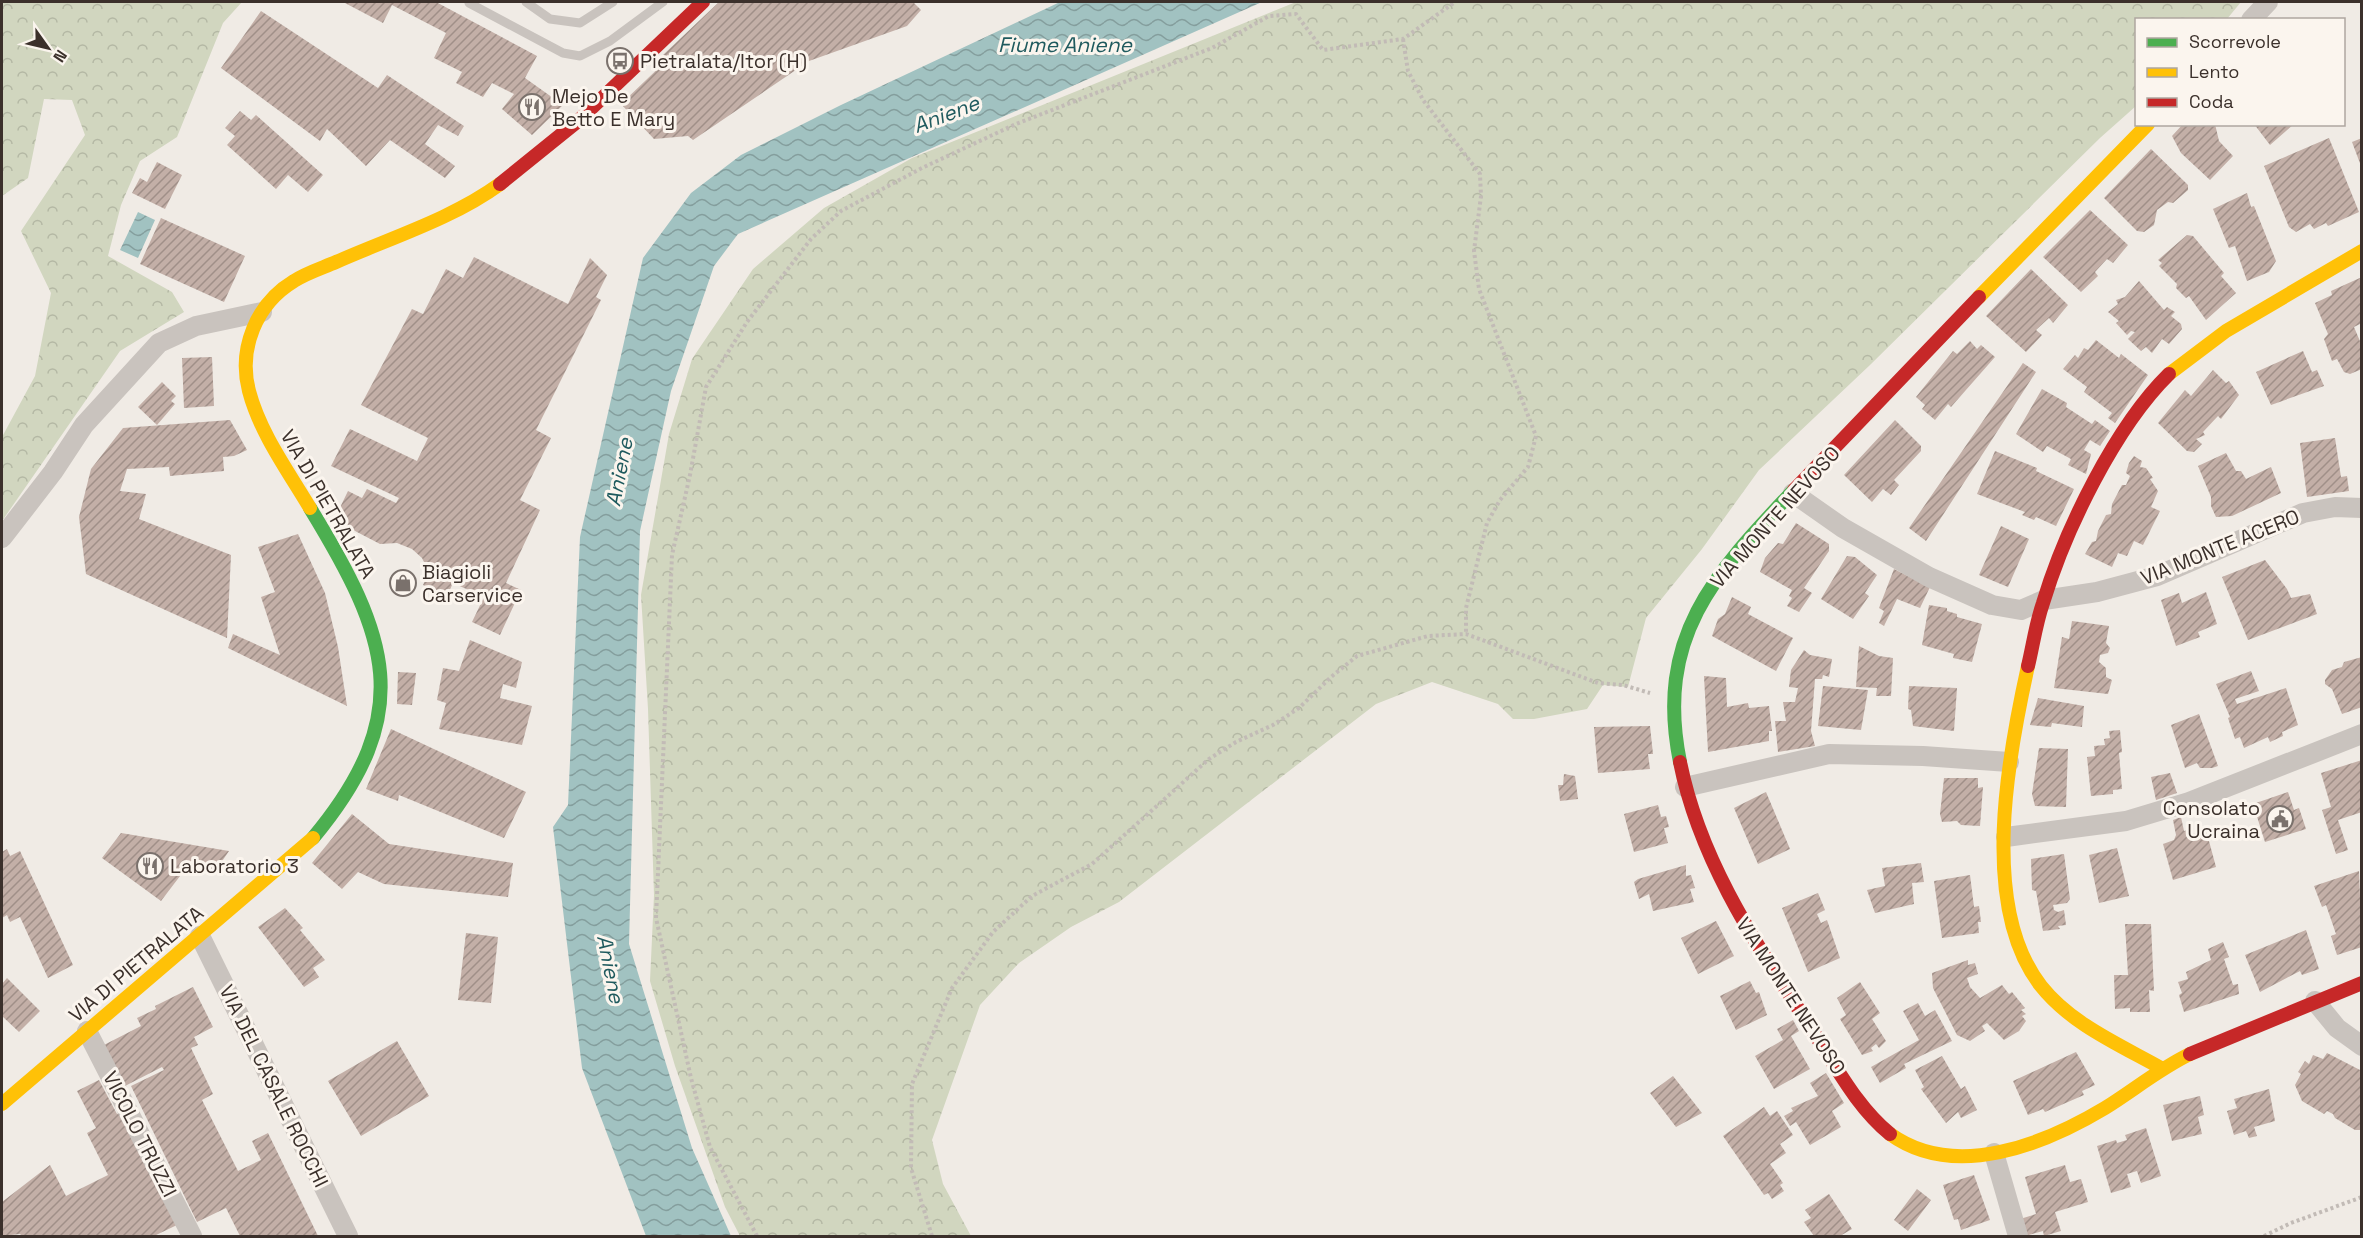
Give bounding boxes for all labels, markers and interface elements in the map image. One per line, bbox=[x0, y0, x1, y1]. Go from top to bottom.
north arrow bbox=[18, 18, 78, 78]
legend bbox=[2135, 18, 2345, 126]
text: Scorrevole bbox=[2189, 30, 2281, 53]
water label: Fiume Aniene bbox=[998, 31, 1134, 58]
text: N bbox=[48, 46, 72, 66]
bus stop icon: Pietralata/Itor (H) bbox=[605, 46, 635, 76]
place label: Pietralata/Itor (H) bbox=[640, 48, 807, 74]
text: Lento bbox=[2189, 60, 2239, 83]
place label: Mejo De Betto E Mary bbox=[552, 83, 675, 132]
water label: Aniene bbox=[909, 88, 984, 139]
text: Coda bbox=[2189, 90, 2234, 113]
restaurant icon: Mejo De Betto E Mary bbox=[517, 92, 547, 122]
street label: VIA DI PIETRALATA bbox=[275, 425, 381, 584]
water label: Aniene bbox=[599, 434, 639, 508]
street label: VIA MONTE NEVOSO bbox=[1704, 440, 1846, 594]
street label: VIA MONTE ACERO bbox=[2137, 503, 2303, 591]
place label: Biagioli Carservice bbox=[422, 559, 523, 608]
shop icon: Biagioli Carservice bbox=[388, 568, 418, 598]
place label: Consolato Ucraina bbox=[2163, 795, 2260, 844]
public building icon: Consolato Ucraina bbox=[2265, 804, 2295, 834]
restaurant icon: Laboratorio 3 bbox=[135, 851, 165, 881]
place label: Laboratorio 3 bbox=[170, 853, 299, 879]
street label: VIA DI PIETRALATA bbox=[63, 900, 209, 1028]
street label: VIA MONTE NEVOSO bbox=[1730, 912, 1852, 1080]
water label: Aniene bbox=[591, 933, 631, 1007]
street label: VIA DEL CASALE ROCCHI bbox=[214, 981, 334, 1191]
street label: VICOLO TRUZZI bbox=[97, 1067, 183, 1201]

